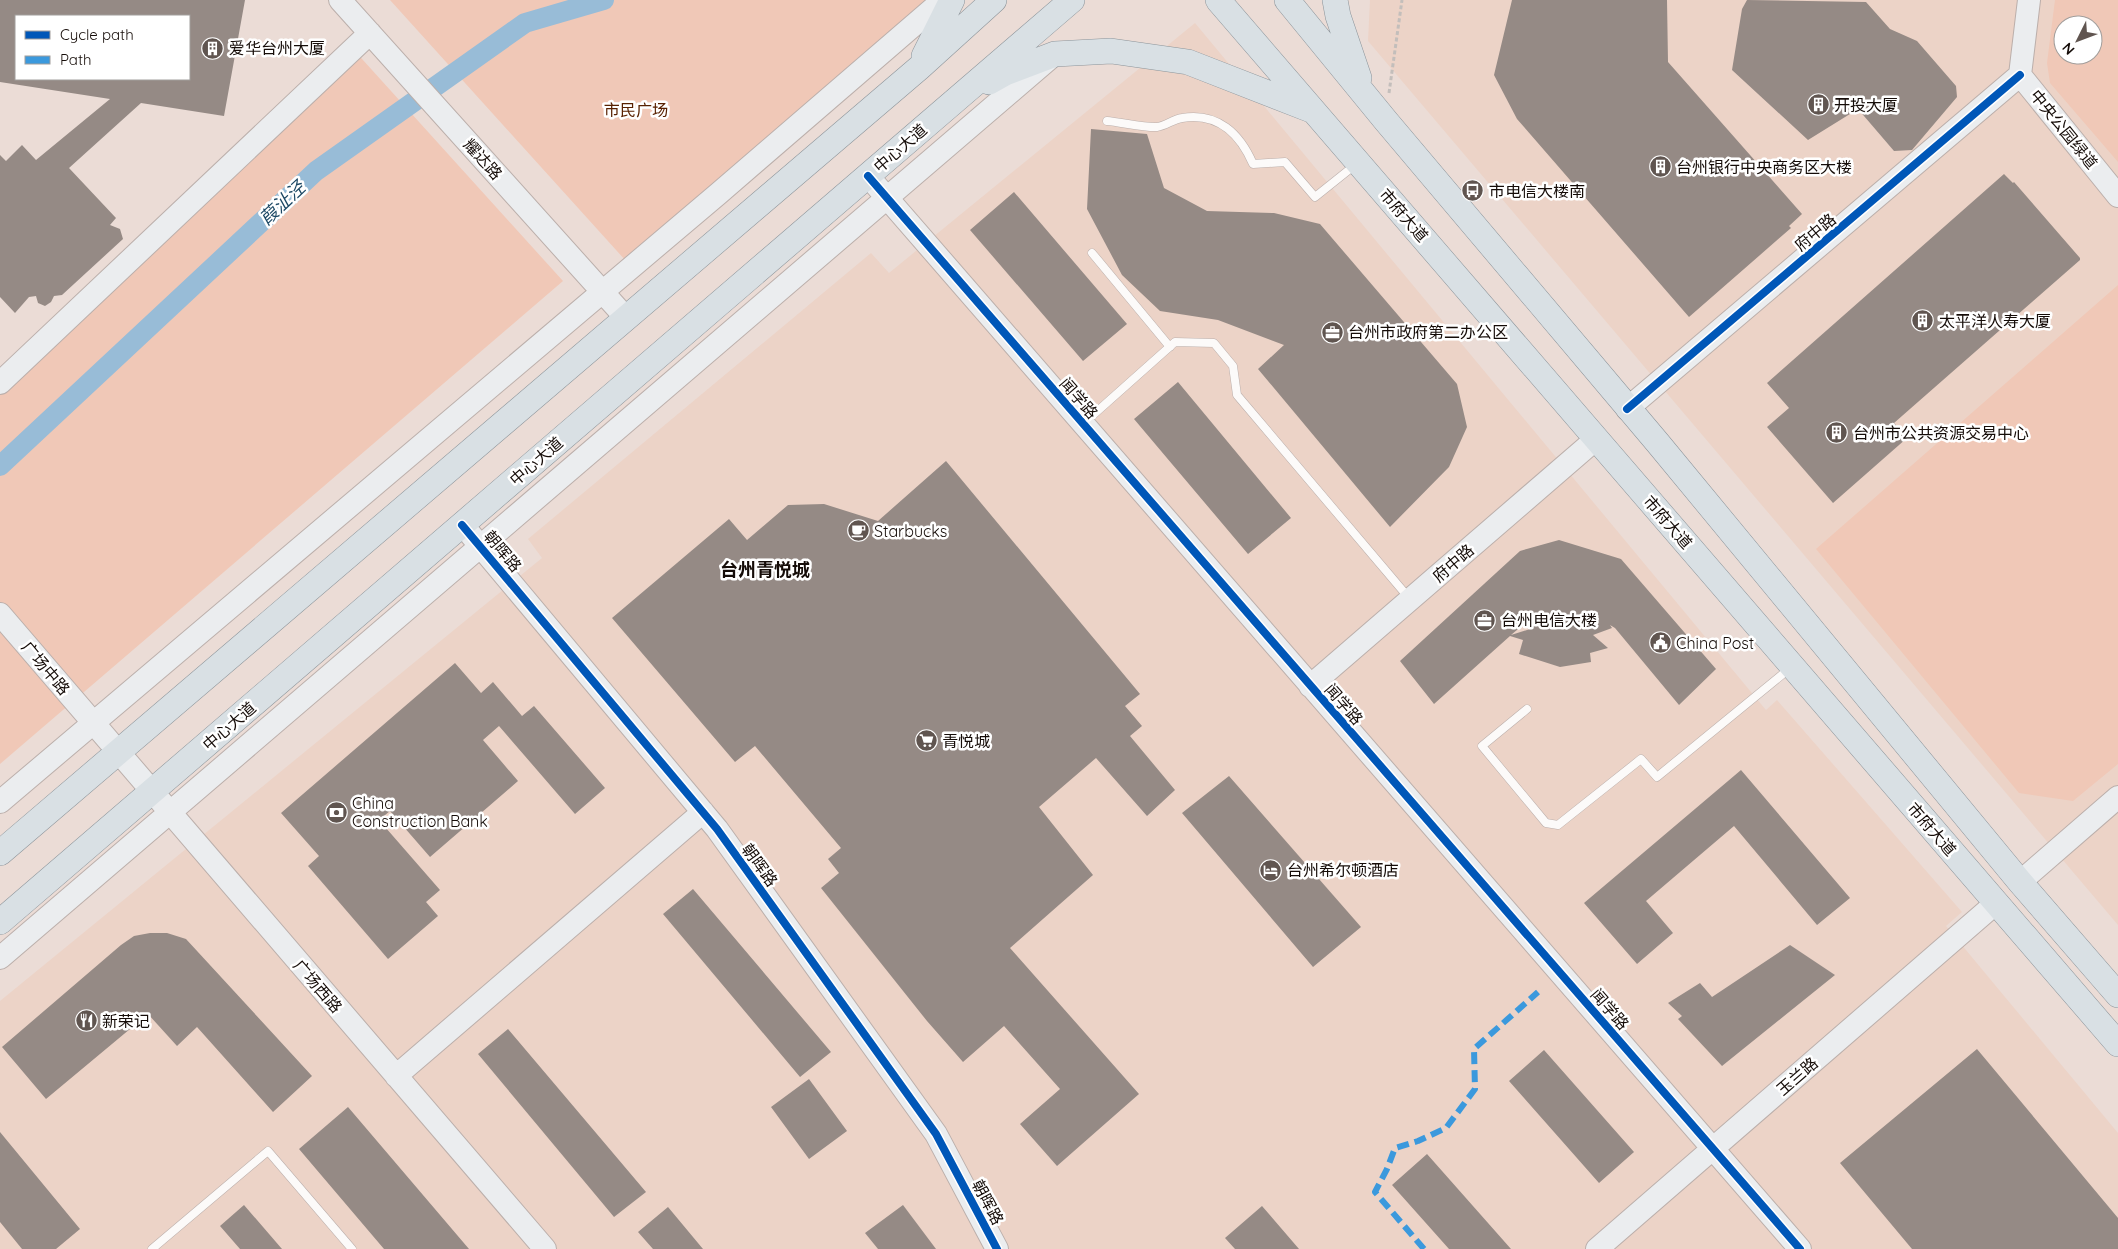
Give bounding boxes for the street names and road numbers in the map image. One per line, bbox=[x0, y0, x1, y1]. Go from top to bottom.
street label: 中央公园绿道 bbox=[2026, 85, 2102, 173]
street label: 中心大道 bbox=[869, 119, 931, 177]
street label: 耀达路 bbox=[460, 134, 506, 184]
street label: 市府大道 bbox=[1375, 184, 1433, 246]
street label: 府中路 bbox=[1790, 209, 1840, 255]
street label: 闻学路 bbox=[1056, 373, 1102, 423]
street label: 中心大道 bbox=[505, 432, 567, 490]
street label: 市府大道 bbox=[1639, 491, 1697, 553]
street label: 朝晖路 bbox=[480, 526, 526, 576]
street label: 府中路 bbox=[1428, 540, 1478, 586]
street label: 广场中路 bbox=[18, 637, 74, 699]
street label: 闻学路 bbox=[1321, 679, 1367, 729]
street label: 中心大道 bbox=[198, 697, 260, 755]
street label: 市府大道 bbox=[1903, 798, 1961, 860]
street label: 朝晖路 bbox=[738, 840, 782, 890]
street label: 广场西路 bbox=[289, 955, 347, 1017]
street label: 闻学路 bbox=[1587, 984, 1633, 1034]
street label: 玉兰路 bbox=[1772, 1053, 1822, 1099]
street label: 朝晖路 bbox=[968, 1176, 1008, 1228]

